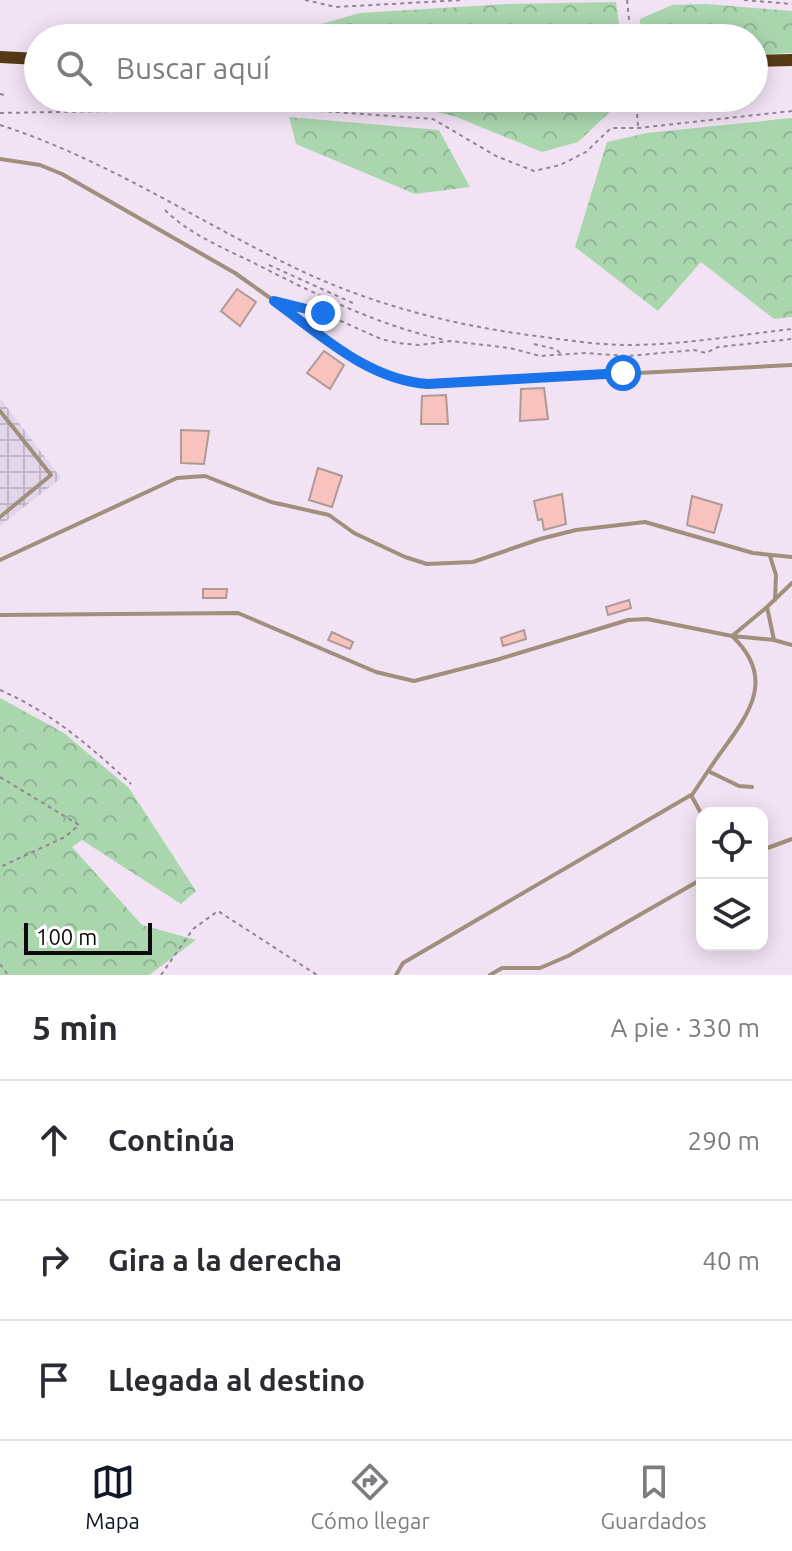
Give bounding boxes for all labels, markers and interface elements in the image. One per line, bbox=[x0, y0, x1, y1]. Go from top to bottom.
search box bbox=[24, 24, 768, 112]
icon: search bbox=[52, 46, 96, 90]
text: Buscar aquí bbox=[116, 51, 270, 85]
route end bbox=[305, 295, 341, 331]
route start bbox=[605, 355, 641, 391]
map controls bbox=[696, 807, 768, 951]
button: locate bbox=[696, 807, 768, 879]
button: layers bbox=[696, 879, 768, 951]
scale bar bbox=[24, 919, 152, 955]
text: 100 m bbox=[36, 924, 97, 949]
text: 5 min bbox=[32, 1008, 118, 1046]
text: A pie · 330 m bbox=[611, 1013, 760, 1042]
icon: ahead bbox=[32, 1118, 76, 1162]
text: Continúa bbox=[108, 1123, 235, 1157]
text: 290 m bbox=[688, 1126, 760, 1155]
icon: right bbox=[32, 1238, 76, 1282]
text: Gira a la derecha bbox=[108, 1243, 342, 1277]
text: 40 m bbox=[702, 1246, 760, 1275]
icon: arrive bbox=[32, 1358, 76, 1402]
text: Llegada al destino bbox=[108, 1363, 365, 1397]
tab: Mapa bbox=[85, 1460, 140, 1533]
tab: Cómo llegar bbox=[311, 1460, 430, 1533]
tab: Guardados bbox=[600, 1460, 707, 1533]

